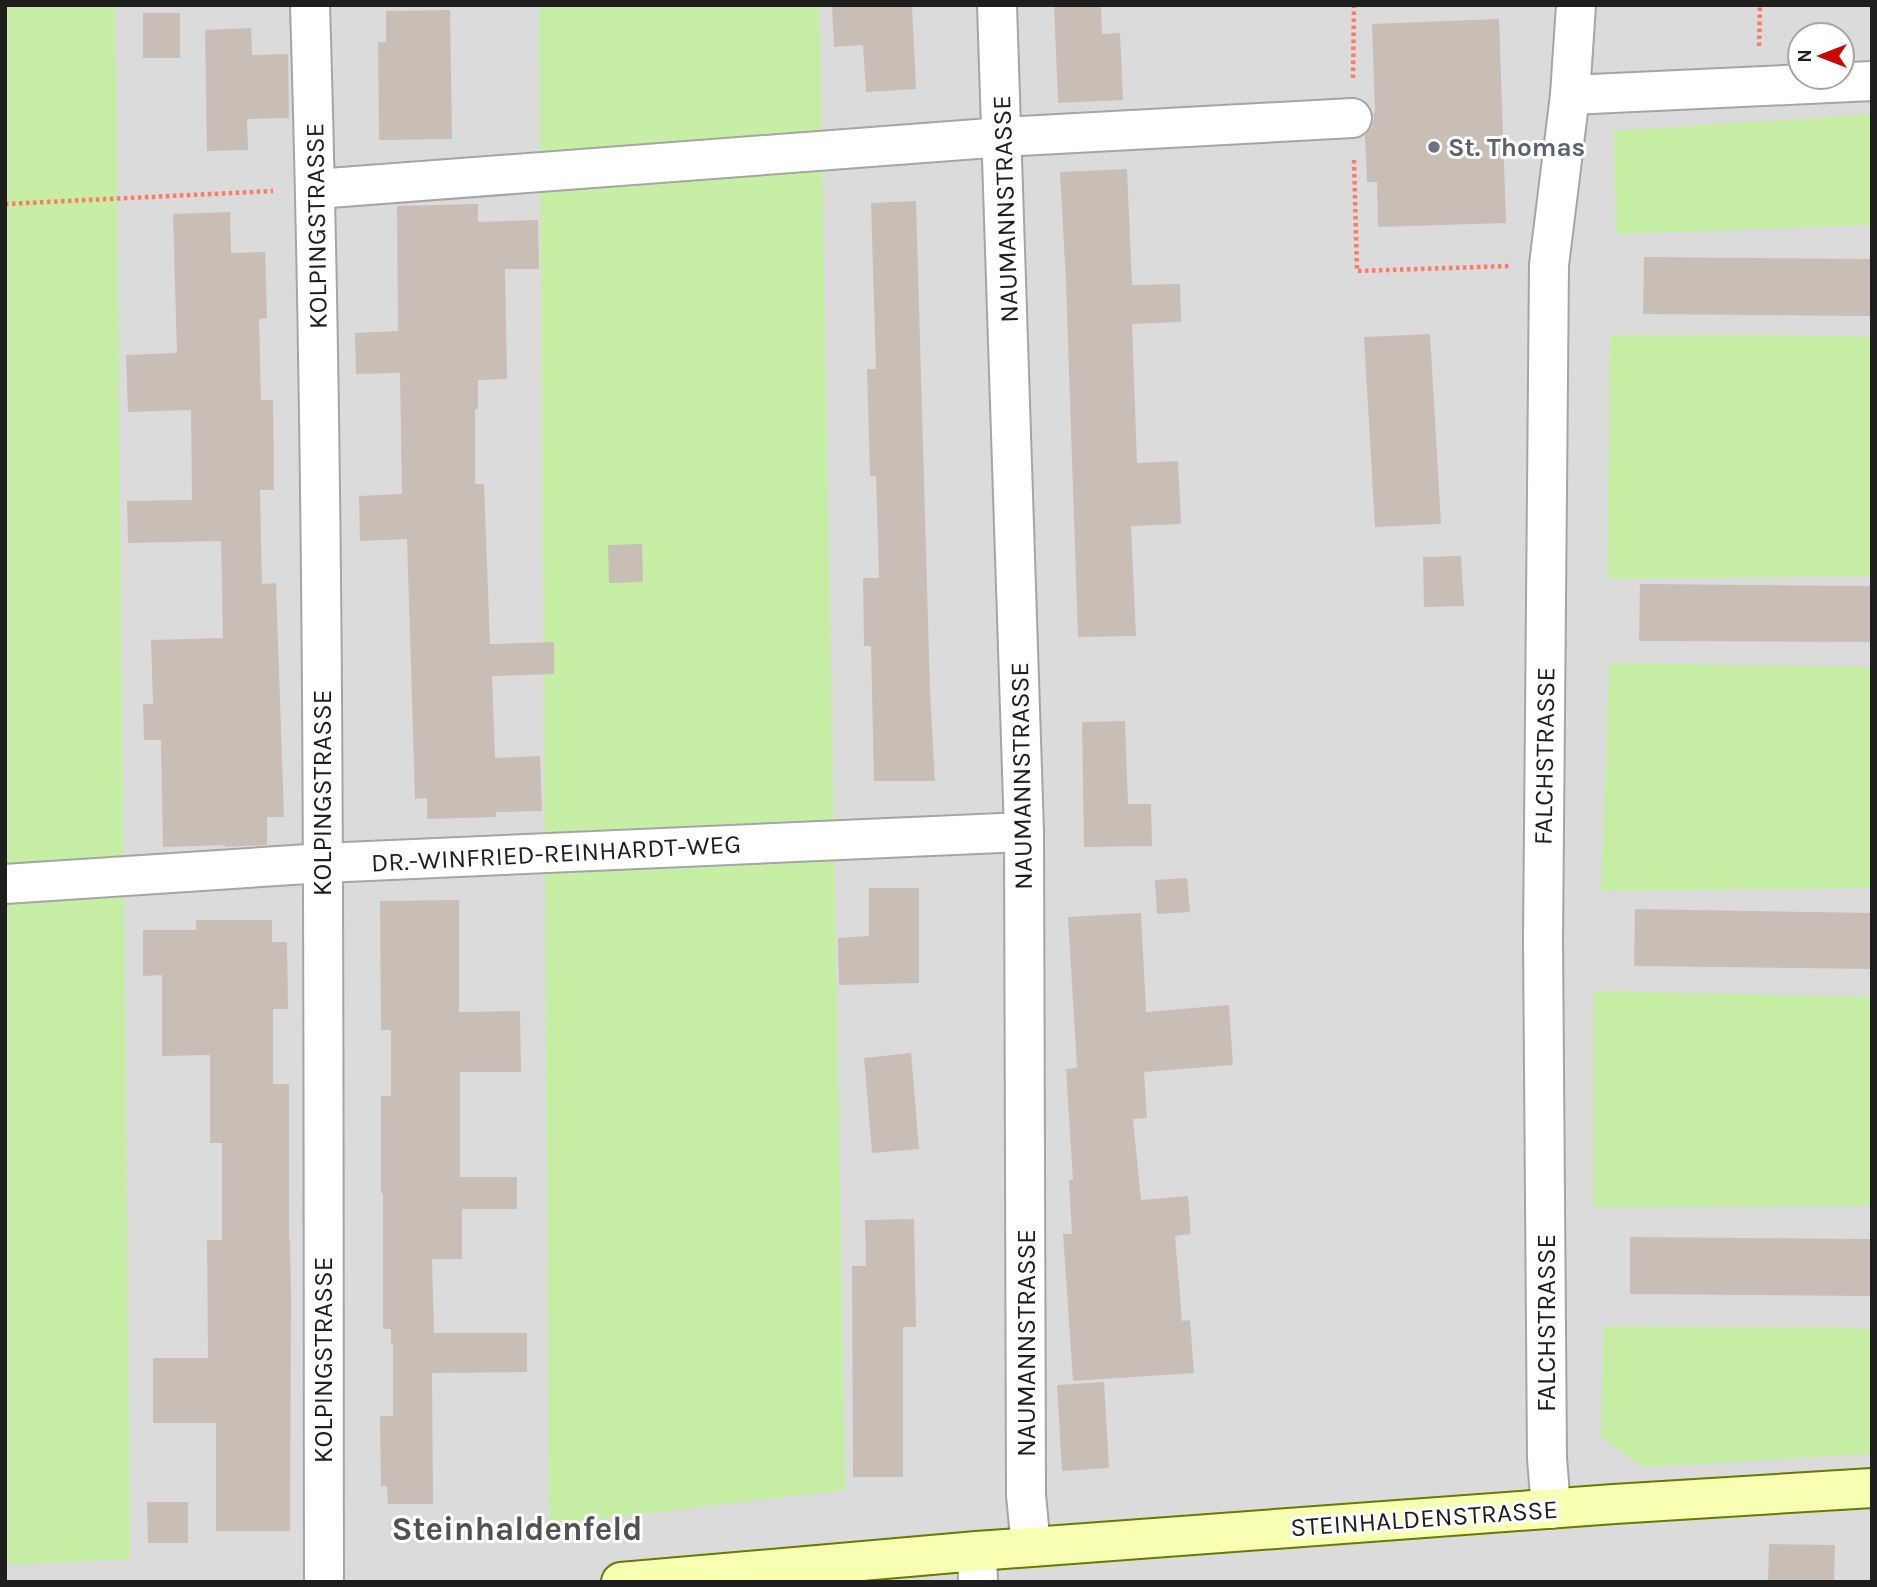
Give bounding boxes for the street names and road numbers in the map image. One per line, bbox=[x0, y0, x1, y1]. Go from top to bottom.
street label: NAUMANNSTRASSE bbox=[986, 95, 1025, 323]
street label: KOLPINGSTRASSE bbox=[299, 122, 334, 330]
street label: NAUMANNSTRASSE bbox=[1004, 662, 1039, 890]
street label: FALCHSTRASSE bbox=[1527, 667, 1562, 845]
street label: KOLPINGSTRASSE bbox=[307, 690, 338, 896]
street label: DR.-WINFRIED-REINHARDT-WEG bbox=[370, 828, 742, 879]
street label: NAUMANNSTRASSE bbox=[1011, 1229, 1042, 1457]
street label: FALCHSTRASSE bbox=[1531, 1234, 1562, 1412]
street label: KOLPINGSTRASSE bbox=[308, 1257, 339, 1463]
street label: STEINHALDENSTRASSE bbox=[1289, 1494, 1559, 1543]

